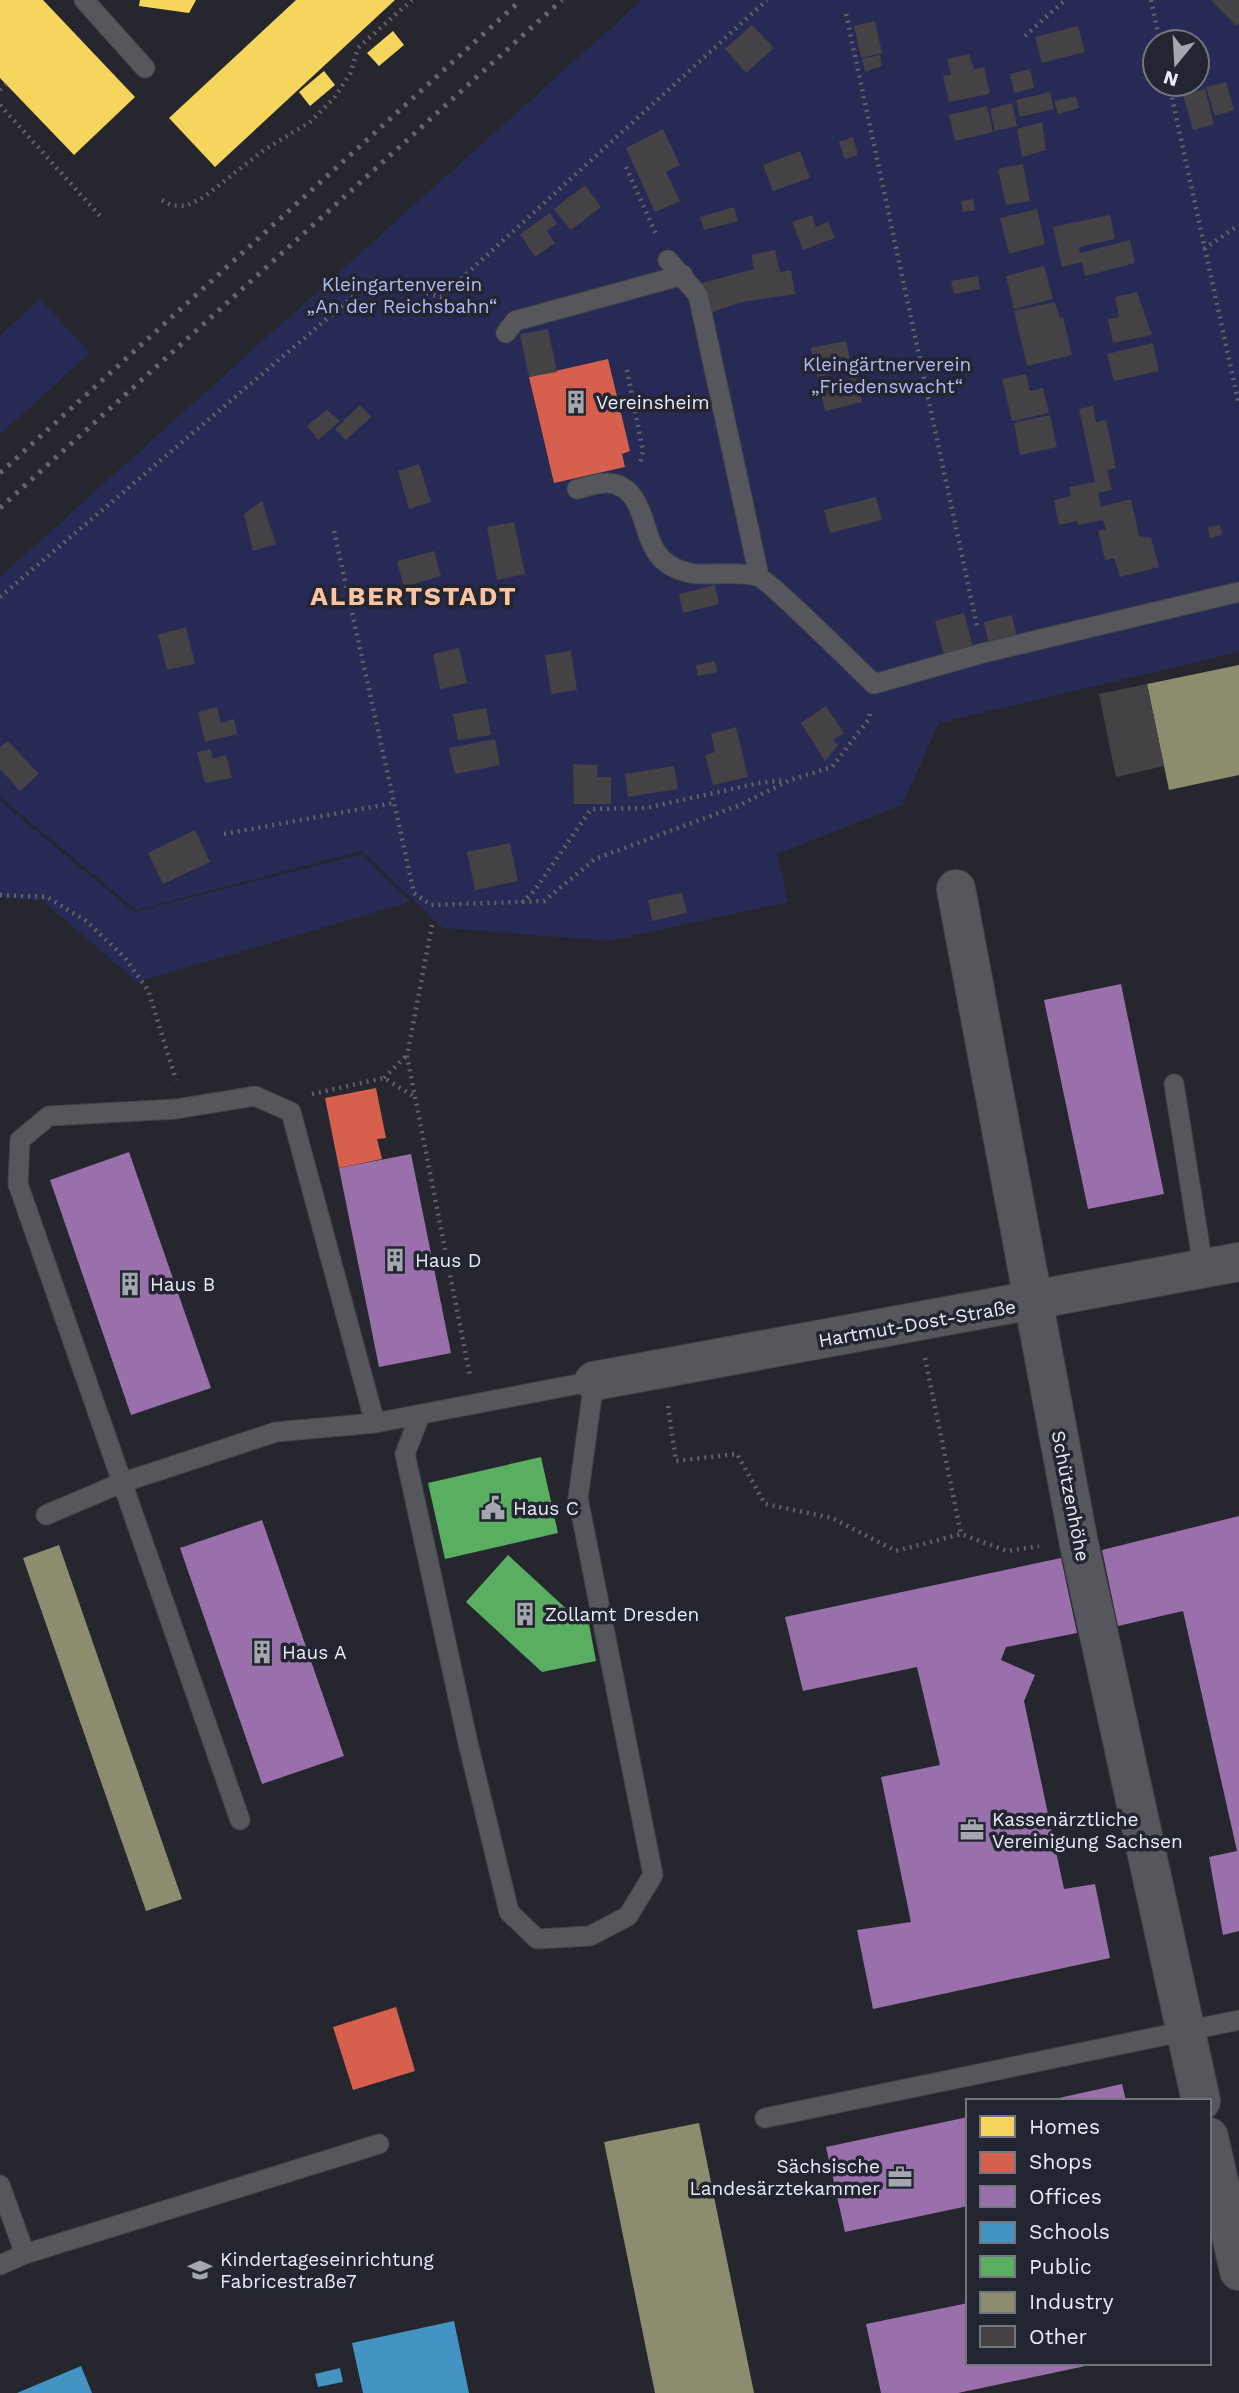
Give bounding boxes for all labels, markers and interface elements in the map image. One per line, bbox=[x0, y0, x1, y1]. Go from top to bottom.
north arrow bbox=[1141, 28, 1211, 98]
text: N bbox=[1161, 66, 1181, 92]
park label: Kleingartenverein „An der Reichsbahn“ bbox=[307, 273, 497, 318]
park label: Kleingärtnerverein „Friedenswacht“ bbox=[803, 353, 971, 398]
building icon: Vereinsheim bbox=[562, 388, 590, 416]
place label: Vereinsheim bbox=[596, 391, 710, 414]
district label: ALBERTSTADT bbox=[310, 581, 518, 611]
building icon: Haus D bbox=[381, 1246, 409, 1274]
place label: Haus D bbox=[415, 1249, 482, 1272]
building icon: Haus B bbox=[116, 1270, 144, 1298]
place label: Haus B bbox=[150, 1273, 215, 1296]
street label: Hartmut-Dost-Straße bbox=[817, 1295, 1018, 1352]
street label: Schützenhöhe bbox=[1047, 1429, 1094, 1564]
public building icon: Haus C bbox=[479, 1494, 507, 1522]
place label: Haus C bbox=[513, 1497, 579, 1520]
building icon: Zollamt Dresden bbox=[511, 1600, 539, 1628]
place label: Zollamt Dresden bbox=[545, 1603, 699, 1626]
building icon: Haus A bbox=[248, 1638, 276, 1666]
place label: Haus A bbox=[282, 1641, 347, 1664]
place label: Kassenärztliche Vereinigung Sachsen bbox=[992, 1808, 1183, 1853]
office icon: Kassenärztliche Vereinigung Sachsen bbox=[958, 1816, 986, 1844]
legend bbox=[966, 2099, 1211, 2365]
text: Homes bbox=[1029, 2114, 1100, 2139]
text: Shops bbox=[1029, 2149, 1092, 2174]
place label: Sächsische Landesärztekammer bbox=[689, 2155, 880, 2200]
office icon: Sächsische Landesärztekammer bbox=[886, 2163, 914, 2191]
text: Offices bbox=[1029, 2184, 1102, 2209]
text: Schools bbox=[1029, 2219, 1110, 2244]
place label: Kindertageseinrichtung Fabricestraße7 bbox=[220, 2248, 434, 2293]
text: Public bbox=[1029, 2254, 1092, 2279]
school or university icon: Kindertageseinrichtung Fabricestraße7 bbox=[186, 2256, 214, 2284]
text: Industry bbox=[1029, 2289, 1114, 2314]
text: Other bbox=[1029, 2324, 1088, 2349]

